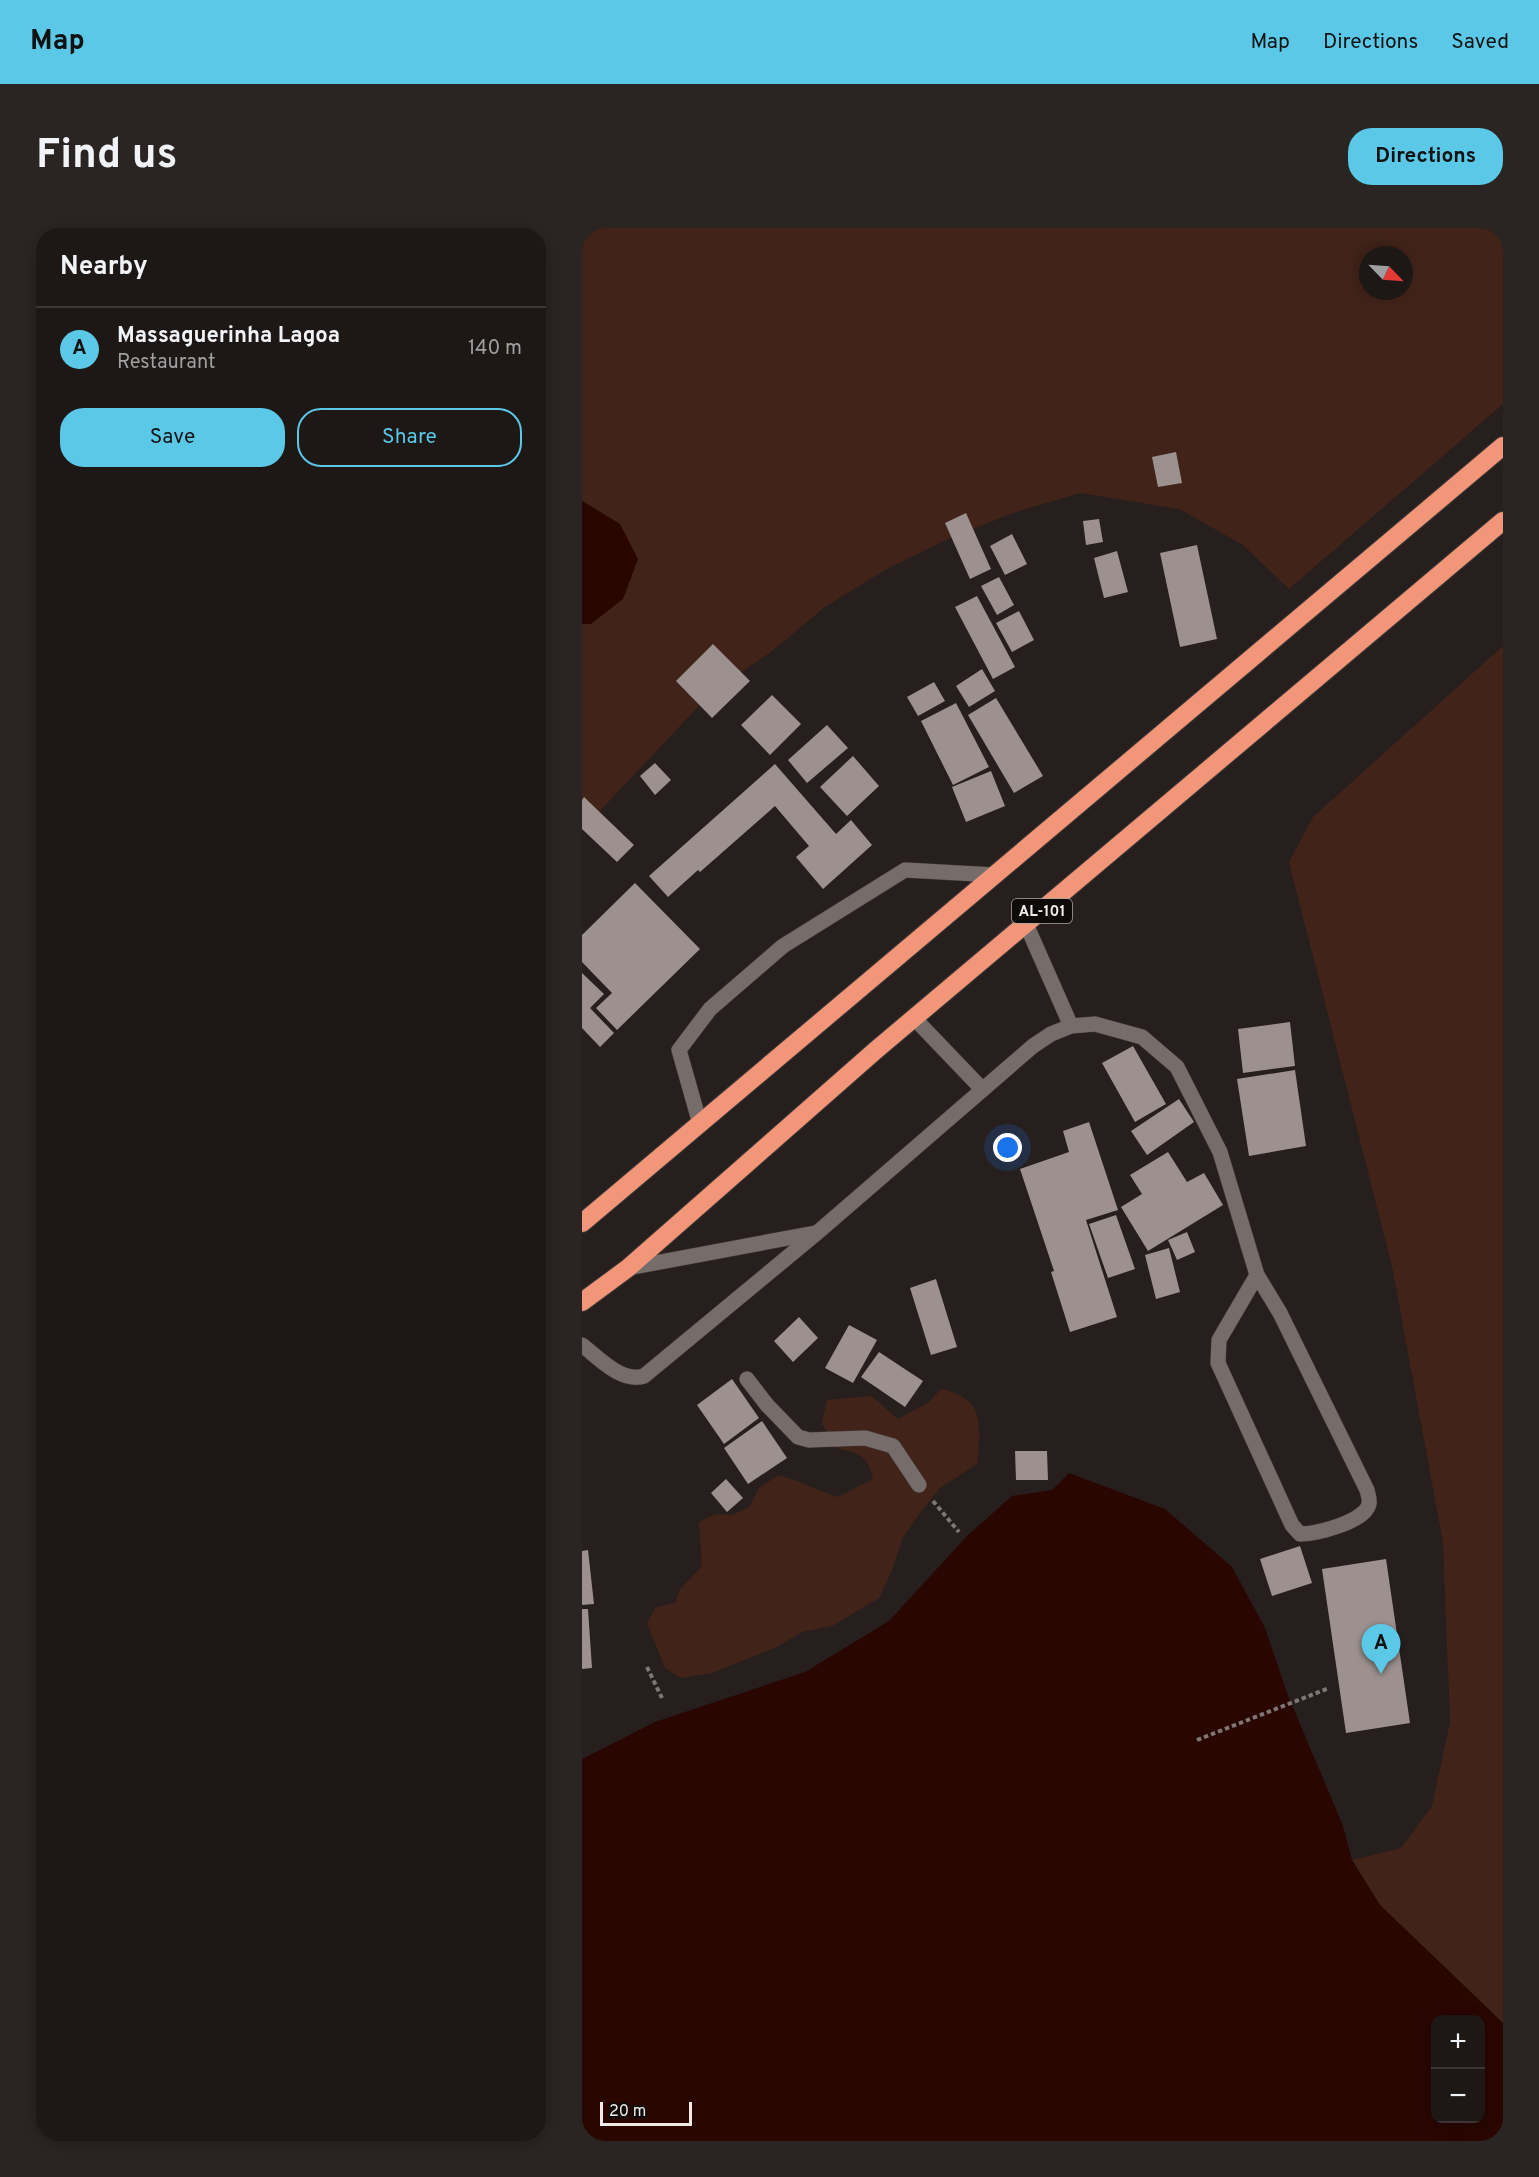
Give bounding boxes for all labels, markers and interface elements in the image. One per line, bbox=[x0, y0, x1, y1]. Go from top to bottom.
text: Map bbox=[30, 24, 85, 60]
text: Map bbox=[1250, 29, 1290, 56]
text: Directions bbox=[1323, 29, 1418, 56]
text: Saved bbox=[1451, 29, 1509, 56]
button: Directions bbox=[1348, 128, 1503, 185]
text: Find us bbox=[36, 130, 177, 183]
north arrow bbox=[1359, 246, 1413, 300]
text: Nearby bbox=[60, 251, 148, 284]
text: Massaguerinha Lagoa bbox=[117, 323, 340, 350]
text: A bbox=[72, 336, 87, 362]
text: 140 m bbox=[468, 336, 522, 362]
text: Restaurant bbox=[117, 350, 216, 376]
button: Save bbox=[60, 408, 285, 467]
button: Share bbox=[297, 408, 522, 467]
road number: AL-101 bbox=[1012, 899, 1072, 923]
your location bbox=[993, 1133, 1022, 1162]
pin: A bbox=[1362, 1624, 1400, 1674]
map controls bbox=[1431, 2015, 1485, 2123]
button: + bbox=[1431, 2015, 1485, 2069]
button: − bbox=[1431, 2069, 1485, 2123]
scale bar bbox=[600, 2099, 692, 2126]
text: 20 m bbox=[609, 2102, 646, 2122]

